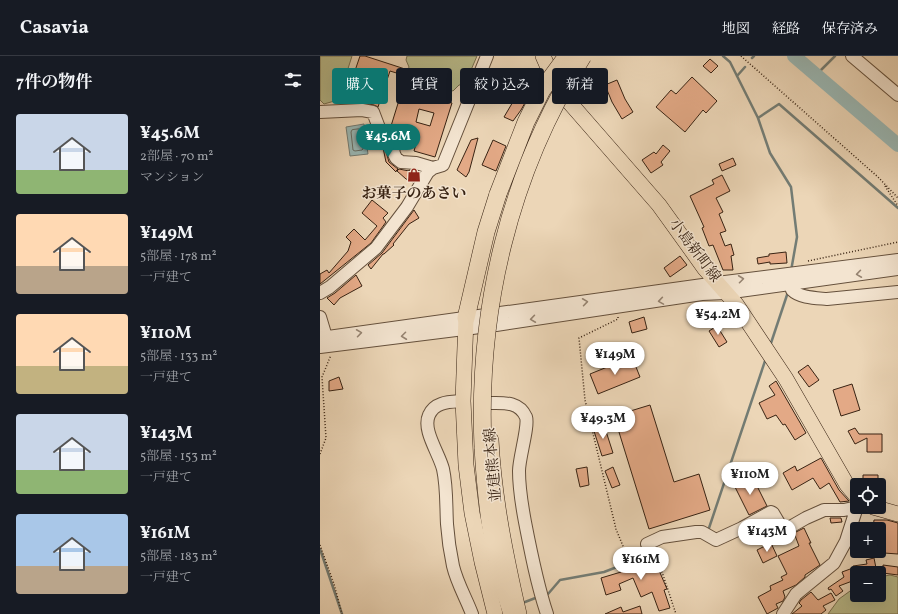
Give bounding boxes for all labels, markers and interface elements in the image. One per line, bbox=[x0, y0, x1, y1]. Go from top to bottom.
text: Casavia bbox=[20, 15, 89, 41]
text: 地図 bbox=[722, 20, 750, 39]
text: 経路 bbox=[772, 20, 800, 39]
text: 保存済み bbox=[822, 20, 878, 39]
chip: 購入 bbox=[332, 68, 388, 104]
chip: 賃貸 bbox=[396, 68, 452, 104]
chip: 絞り込み bbox=[460, 68, 544, 104]
chip: 新着 bbox=[552, 68, 608, 104]
icon: filters bbox=[282, 69, 304, 91]
text: 7件の物件 bbox=[16, 71, 92, 94]
text: ¥45.6M bbox=[140, 122, 200, 145]
pin: ¥45.6M bbox=[355, 124, 421, 158]
text: ¥45.6M bbox=[365, 128, 411, 146]
icon: home bbox=[48, 130, 96, 178]
text: 2部屋 · 70 m² bbox=[140, 148, 213, 166]
shop icon: お菓子のあさい bbox=[406, 167, 422, 183]
text: マンション bbox=[140, 169, 204, 187]
place label: お菓子のあさい bbox=[361, 184, 467, 205]
street label: 小島新町線 bbox=[663, 215, 725, 287]
text: ¥149M bbox=[140, 222, 193, 245]
icon: home bbox=[48, 230, 96, 278]
text: 5部屋 · 178 m² bbox=[140, 248, 216, 266]
text: 一戸建て bbox=[140, 269, 192, 287]
one-way arrow bbox=[856, 269, 862, 278]
one-way arrow bbox=[738, 275, 744, 284]
one-way arrow bbox=[658, 296, 664, 305]
one-way arrow bbox=[581, 298, 588, 307]
pin: ¥54.2M bbox=[685, 302, 751, 336]
text: ¥54.2M bbox=[695, 306, 741, 324]
one-way arrow bbox=[529, 315, 536, 324]
text: ¥110M bbox=[140, 322, 191, 345]
one-way arrow bbox=[356, 328, 362, 337]
icon: home bbox=[48, 330, 96, 378]
one-way arrow bbox=[401, 332, 407, 341]
pin: ¥149M bbox=[587, 342, 643, 376]
text: ¥149M bbox=[595, 346, 635, 364]
text: 5部屋 · 133 m² bbox=[140, 348, 217, 366]
text: 一戸建て bbox=[140, 369, 192, 387]
pin: ¥49.3M bbox=[570, 406, 636, 440]
text: ¥49.3M bbox=[580, 410, 626, 428]
text: ¥143M bbox=[140, 422, 192, 445]
street label: 並建熊本線 bbox=[480, 427, 508, 503]
icon: home bbox=[48, 430, 96, 478]
text: 5部屋 · 153 m² bbox=[140, 448, 217, 466]
pin: ¥110M bbox=[722, 462, 778, 496]
text: ¥110M bbox=[730, 466, 770, 484]
text: 一戸建て bbox=[140, 469, 192, 487]
map controls bbox=[850, 478, 886, 602]
button: locate bbox=[850, 478, 886, 514]
pin: ¥143M bbox=[739, 519, 795, 553]
text: ¥161M bbox=[140, 522, 190, 545]
button: + bbox=[850, 522, 886, 558]
text: ¥143M bbox=[747, 523, 787, 541]
icon: home bbox=[48, 530, 96, 578]
pin: ¥161M bbox=[613, 547, 669, 581]
text: 5部屋 · 183 m² bbox=[140, 548, 217, 566]
text: ¥161M bbox=[622, 551, 660, 569]
button: − bbox=[850, 566, 886, 602]
text: 一戸建て bbox=[140, 569, 192, 587]

